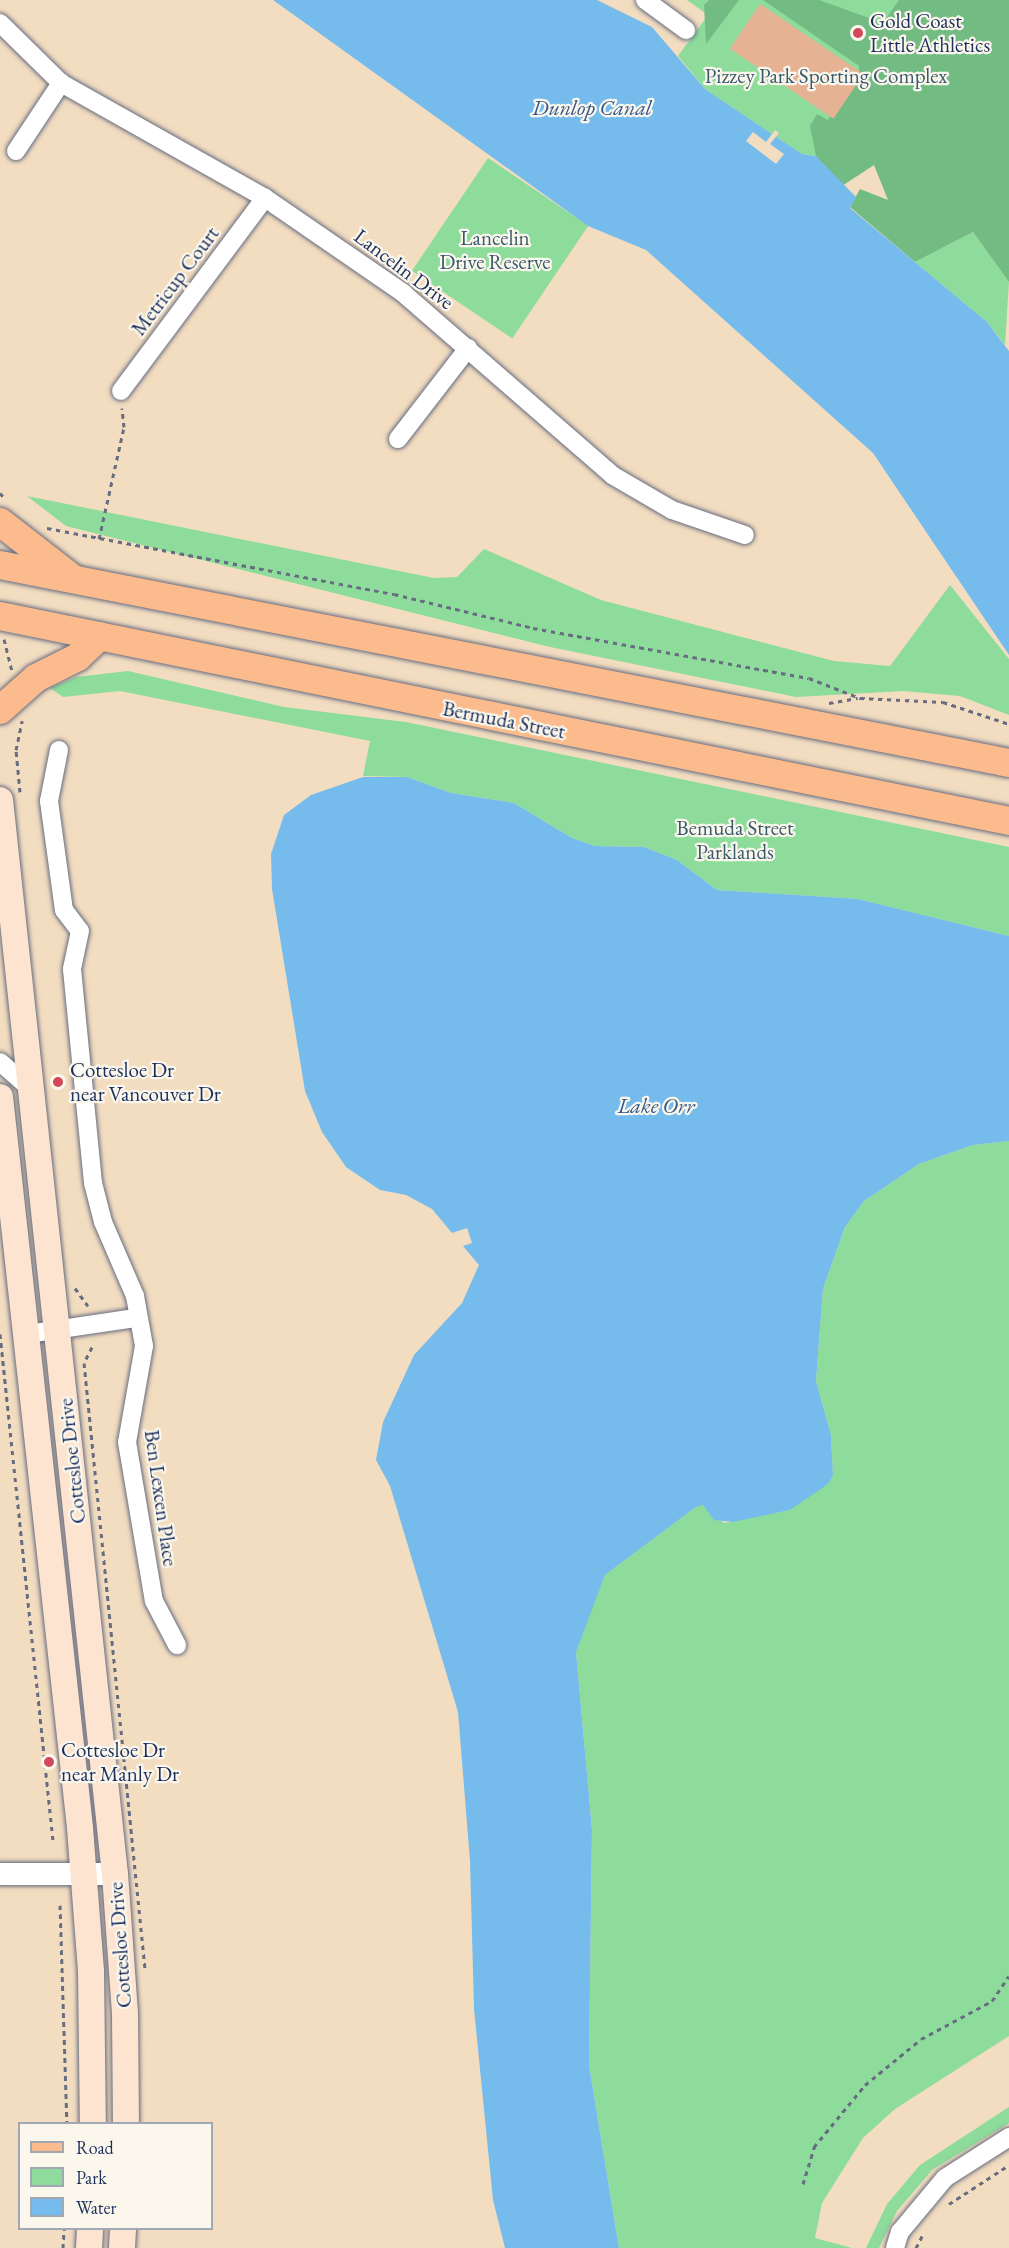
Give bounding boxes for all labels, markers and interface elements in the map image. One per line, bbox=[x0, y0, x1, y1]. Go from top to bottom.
place label: Gold Coast Little Athletics bbox=[870, 8, 990, 58]
marker: Gold Coast Little Athletics bbox=[851, 26, 865, 40]
park label: Pizzey Park Sporting Complex bbox=[705, 63, 947, 89]
water label: Dunlop Canal bbox=[532, 95, 652, 121]
street label: Metricup Court bbox=[126, 221, 224, 341]
street label: Lancelin Drive bbox=[349, 223, 459, 315]
park label: Lancelin Drive Reserve bbox=[439, 225, 551, 275]
street label: Bermuda Street bbox=[441, 696, 567, 744]
park label: Bemuda Street Parklands bbox=[676, 815, 794, 865]
place label: Cottesloe Dr near Vancouver Dr bbox=[70, 1057, 221, 1107]
marker: Cottesloe Dr near Vancouver Dr bbox=[51, 1075, 65, 1089]
water label: Lake Orr bbox=[617, 1093, 695, 1119]
street label: Cottesloe Drive bbox=[53, 1397, 91, 1525]
street label: Ben Lexcen Place bbox=[139, 1428, 183, 1568]
place label: Cottesloe Dr near Manly Dr bbox=[61, 1737, 179, 1787]
marker: Cottesloe Dr near Manly Dr bbox=[42, 1755, 56, 1769]
street label: Cottesloe Drive bbox=[103, 1881, 137, 2009]
legend bbox=[18, 2122, 213, 2230]
text: Road bbox=[76, 2136, 114, 2159]
text: Park bbox=[76, 2166, 107, 2189]
text: Water bbox=[76, 2196, 117, 2219]

